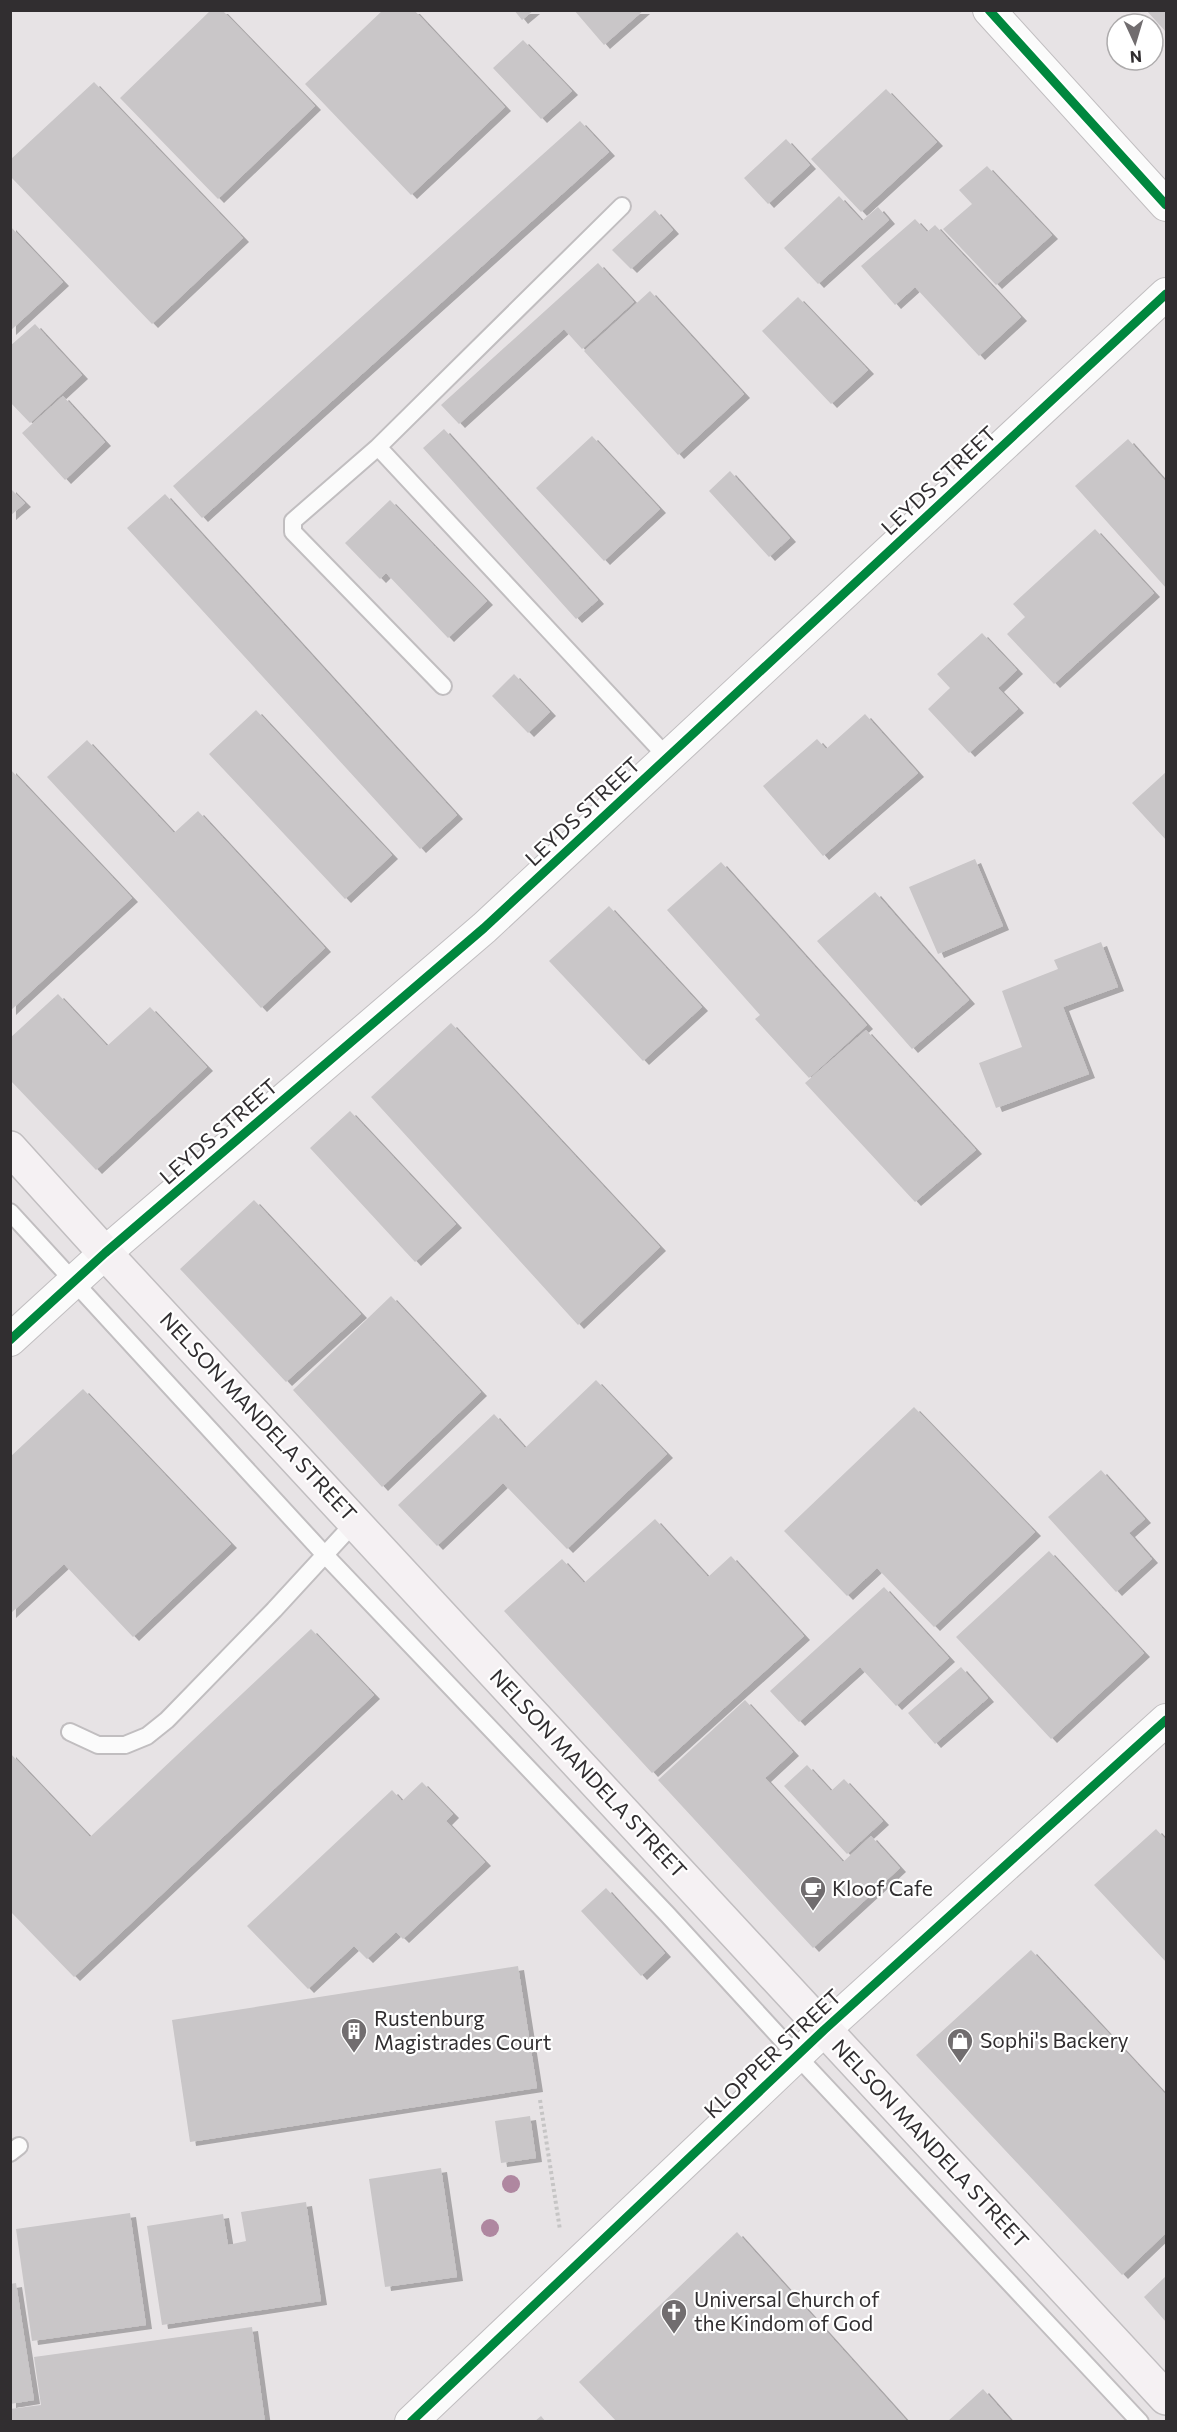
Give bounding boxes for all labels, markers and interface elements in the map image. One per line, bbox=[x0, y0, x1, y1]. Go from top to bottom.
north arrow bbox=[1105, 12, 1165, 72]
text: N bbox=[1129, 48, 1143, 67]
street label: LEYDS STREET bbox=[875, 420, 1001, 539]
street label: LEYDS STREET bbox=[519, 751, 645, 870]
street label: LEYDS STREET bbox=[154, 1073, 282, 1189]
street label: NELSON MANDELA STREET bbox=[156, 1306, 363, 1526]
street label: NELSON MANDELA STREET bbox=[486, 1663, 693, 1883]
cafe icon: Kloof Cafe bbox=[798, 1874, 828, 1912]
place label: Kloof Cafe bbox=[832, 1875, 933, 1900]
street label: KLOPPER STREET bbox=[698, 1983, 846, 2123]
place label: Rustenburg Magistrades Court bbox=[374, 2005, 551, 2054]
building icon: Rustenburg Magistrades Court bbox=[339, 2016, 369, 2054]
shop icon: Sophi's Backery bbox=[945, 2026, 975, 2064]
place label: Sophi's Backery bbox=[980, 2027, 1129, 2052]
street label: NELSON MANDELA STREET bbox=[828, 2033, 1035, 2253]
place label: Universal Church of the Kindom of God bbox=[694, 2286, 880, 2335]
church icon: Universal Church of the Kindom of God bbox=[659, 2297, 689, 2335]

